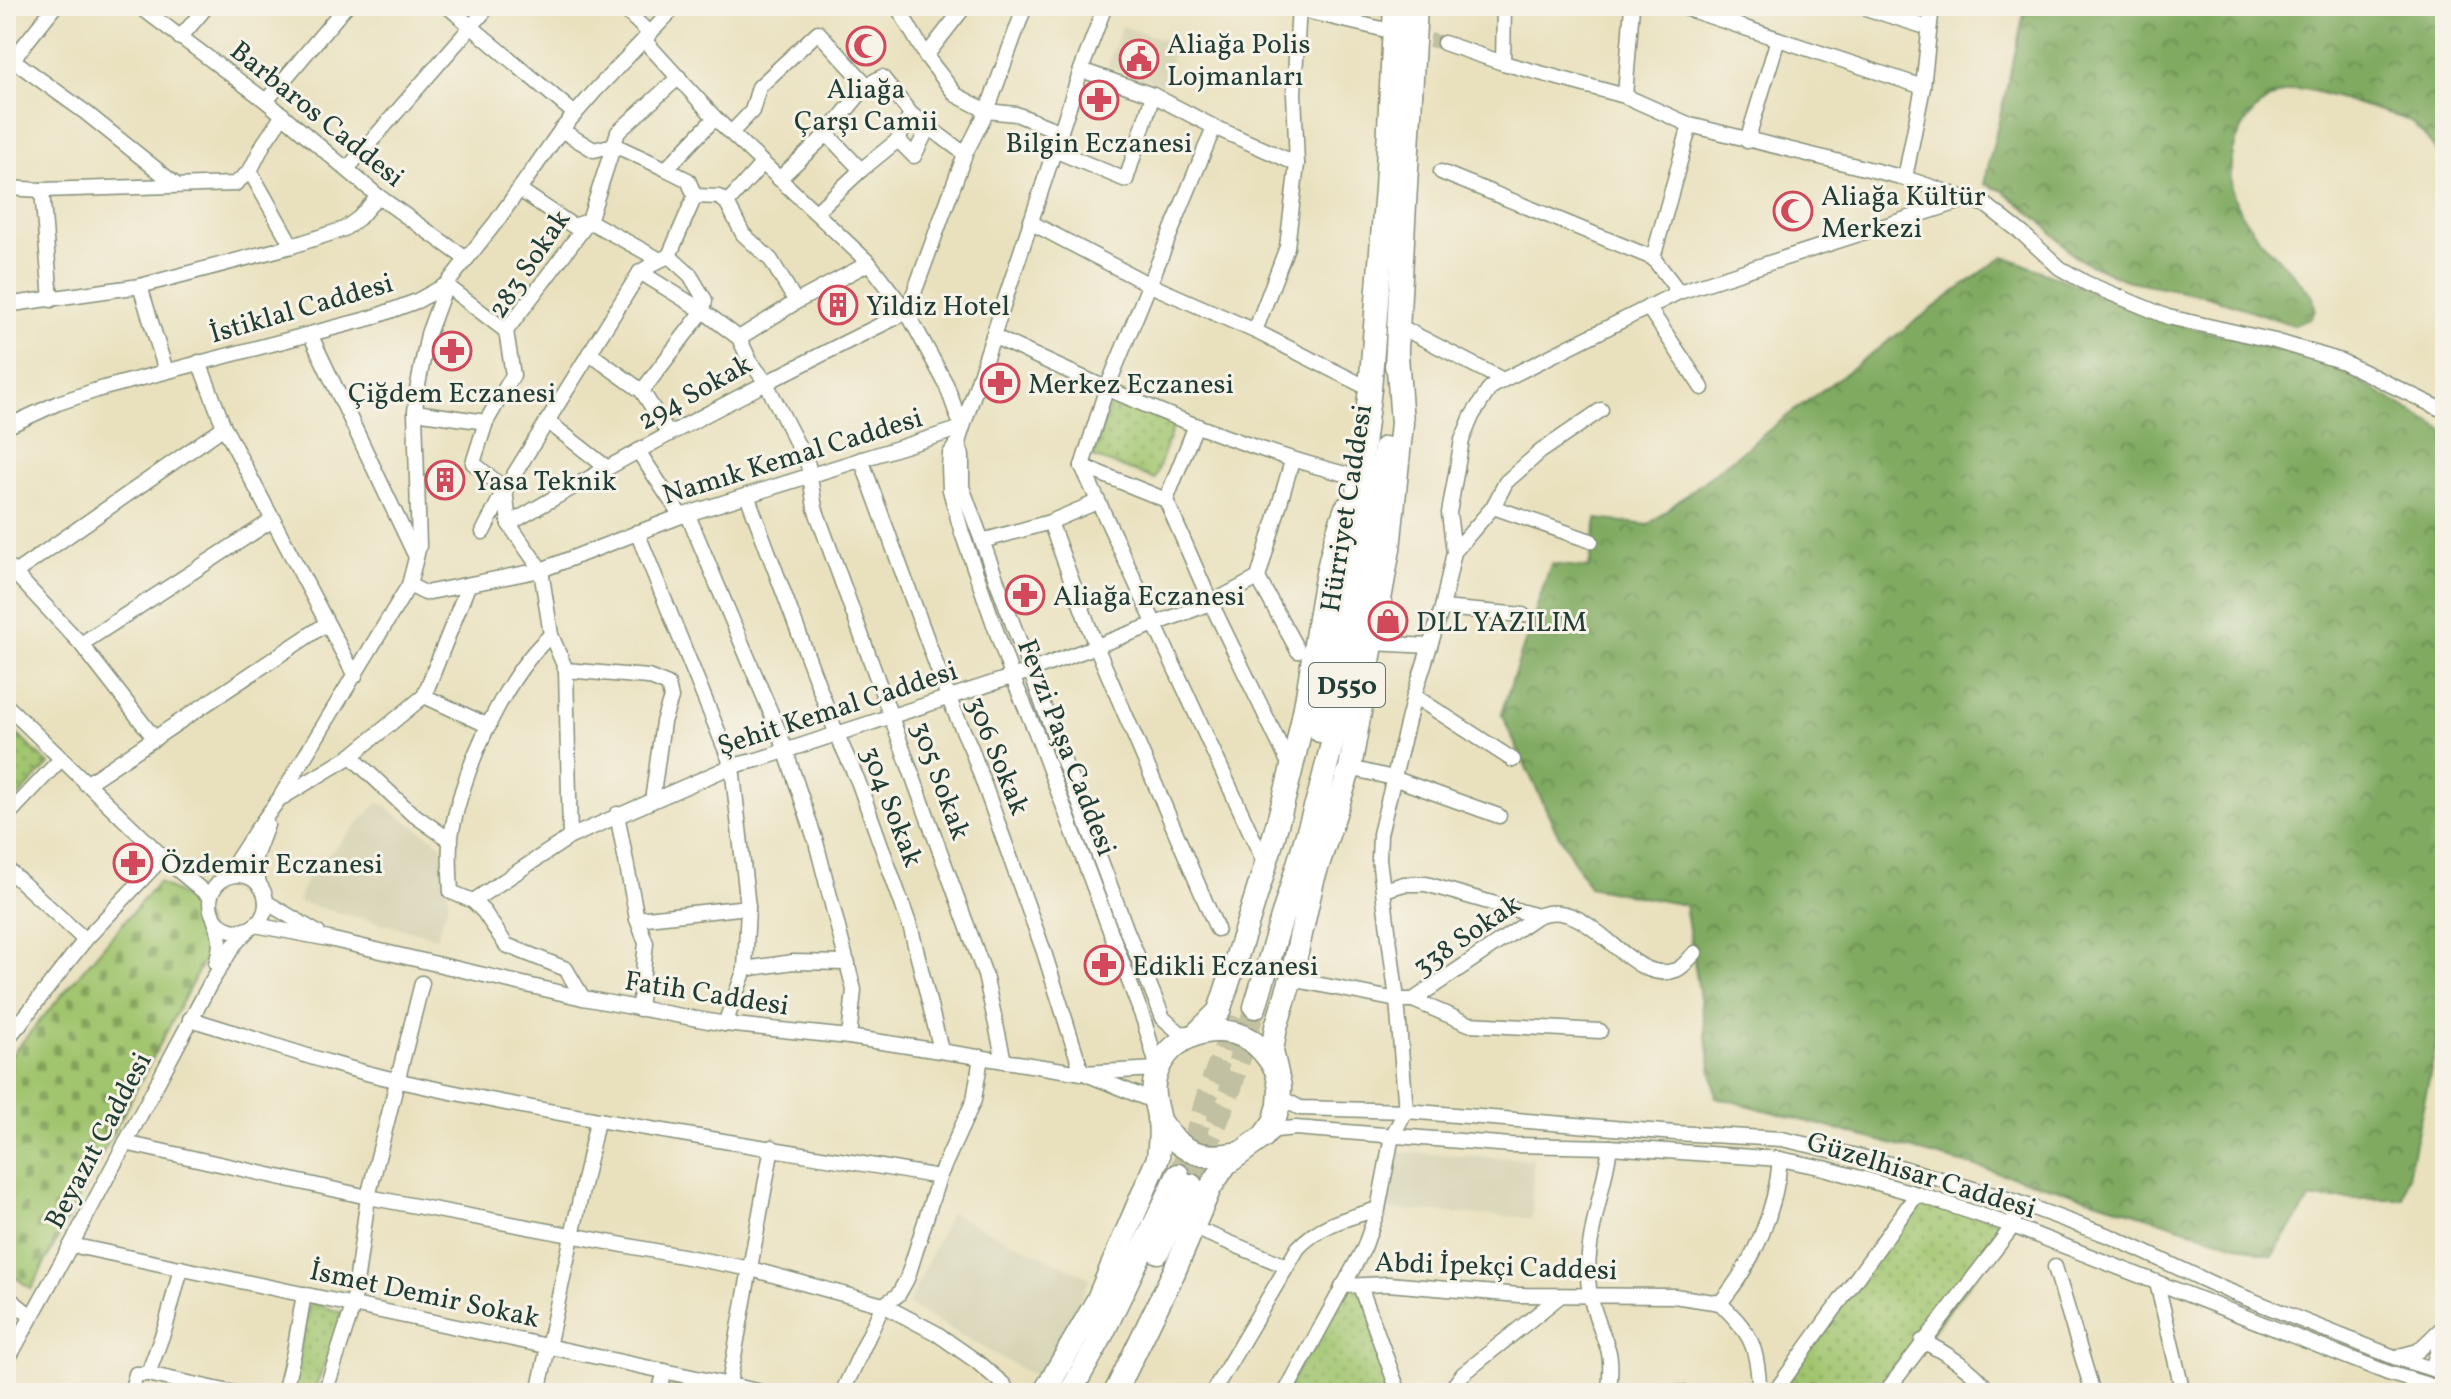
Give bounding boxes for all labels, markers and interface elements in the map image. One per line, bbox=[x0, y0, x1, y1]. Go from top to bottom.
mosque icon: Aliağa Çarşı Camii bbox=[845, 25, 887, 67]
place label: Aliağa Polis Lojmanları bbox=[1167, 26, 1310, 97]
street label: Barbaros Caddesi bbox=[221, 32, 412, 197]
public building icon: Aliağa Polis Lojmanları bbox=[1118, 38, 1160, 80]
place label: Aliağa Çarşı Camii bbox=[794, 71, 938, 142]
pharmacy icon: Bilgin Eczanesi bbox=[1078, 79, 1120, 121]
place label: Bilgin Eczanesi bbox=[1005, 125, 1193, 164]
place label: Aliağa Kültür Merkezi bbox=[1821, 178, 1986, 249]
mosque icon: Aliağa Kültür Merkezi bbox=[1772, 190, 1814, 232]
street label: 283 Sokak bbox=[479, 202, 581, 327]
street label: İstiklal Caddesi bbox=[205, 265, 398, 354]
building icon: Yildiz Hotel bbox=[817, 284, 859, 326]
place label: Yildiz Hotel bbox=[866, 288, 1010, 327]
pharmacy icon: Çiğdem Eczanesi bbox=[431, 330, 473, 372]
street label: 294 Sokak bbox=[631, 346, 760, 441]
pharmacy icon: Merkez Eczanesi bbox=[979, 362, 1021, 404]
place label: Merkez Eczanesi bbox=[1028, 366, 1234, 405]
place label: Çiğdem Eczanesi bbox=[348, 375, 556, 414]
street label: Namık Kemal Caddesi bbox=[658, 399, 928, 516]
street label: Hürriyet Caddesi bbox=[1312, 402, 1383, 615]
building icon: Yasa Teknik bbox=[424, 459, 466, 501]
place label: Yasa Teknik bbox=[473, 463, 617, 502]
pharmacy icon: Aliağa Eczanesi bbox=[1004, 574, 1046, 616]
place label: Aliağa Eczanesi bbox=[1053, 578, 1245, 617]
shop icon: DLL YAZILIM bbox=[1367, 600, 1409, 642]
place label: DLL YAZILIM bbox=[1416, 604, 1587, 643]
street label: Fevzi Paşa Caddesi bbox=[1006, 634, 1125, 862]
street label: Şehit Kemal Caddesi bbox=[713, 652, 963, 767]
road number: D550 bbox=[1309, 663, 1385, 707]
street label: 306 Sokak bbox=[955, 691, 1038, 821]
street label: 305 Sokak bbox=[900, 716, 979, 846]
street label: 304 Sokak bbox=[850, 741, 932, 873]
pharmacy icon: Özdemir Eczanesi bbox=[112, 842, 154, 884]
place label: Özdemir Eczanesi bbox=[161, 846, 383, 885]
street label: 338 Sokak bbox=[1406, 886, 1529, 987]
pharmacy icon: Edikli Eczanesi bbox=[1083, 944, 1125, 986]
place label: Edikli Eczanesi bbox=[1132, 948, 1318, 987]
street label: Fatih Caddesi bbox=[622, 962, 792, 1027]
street label: Beyazıt Caddesi bbox=[36, 1046, 162, 1236]
street label: Güzelhisar Caddesi bbox=[1802, 1123, 2041, 1230]
street label: Abdi İpekçi Caddesi bbox=[1374, 1244, 1618, 1291]
street label: İsmet Demir Sokak bbox=[306, 1252, 543, 1339]

